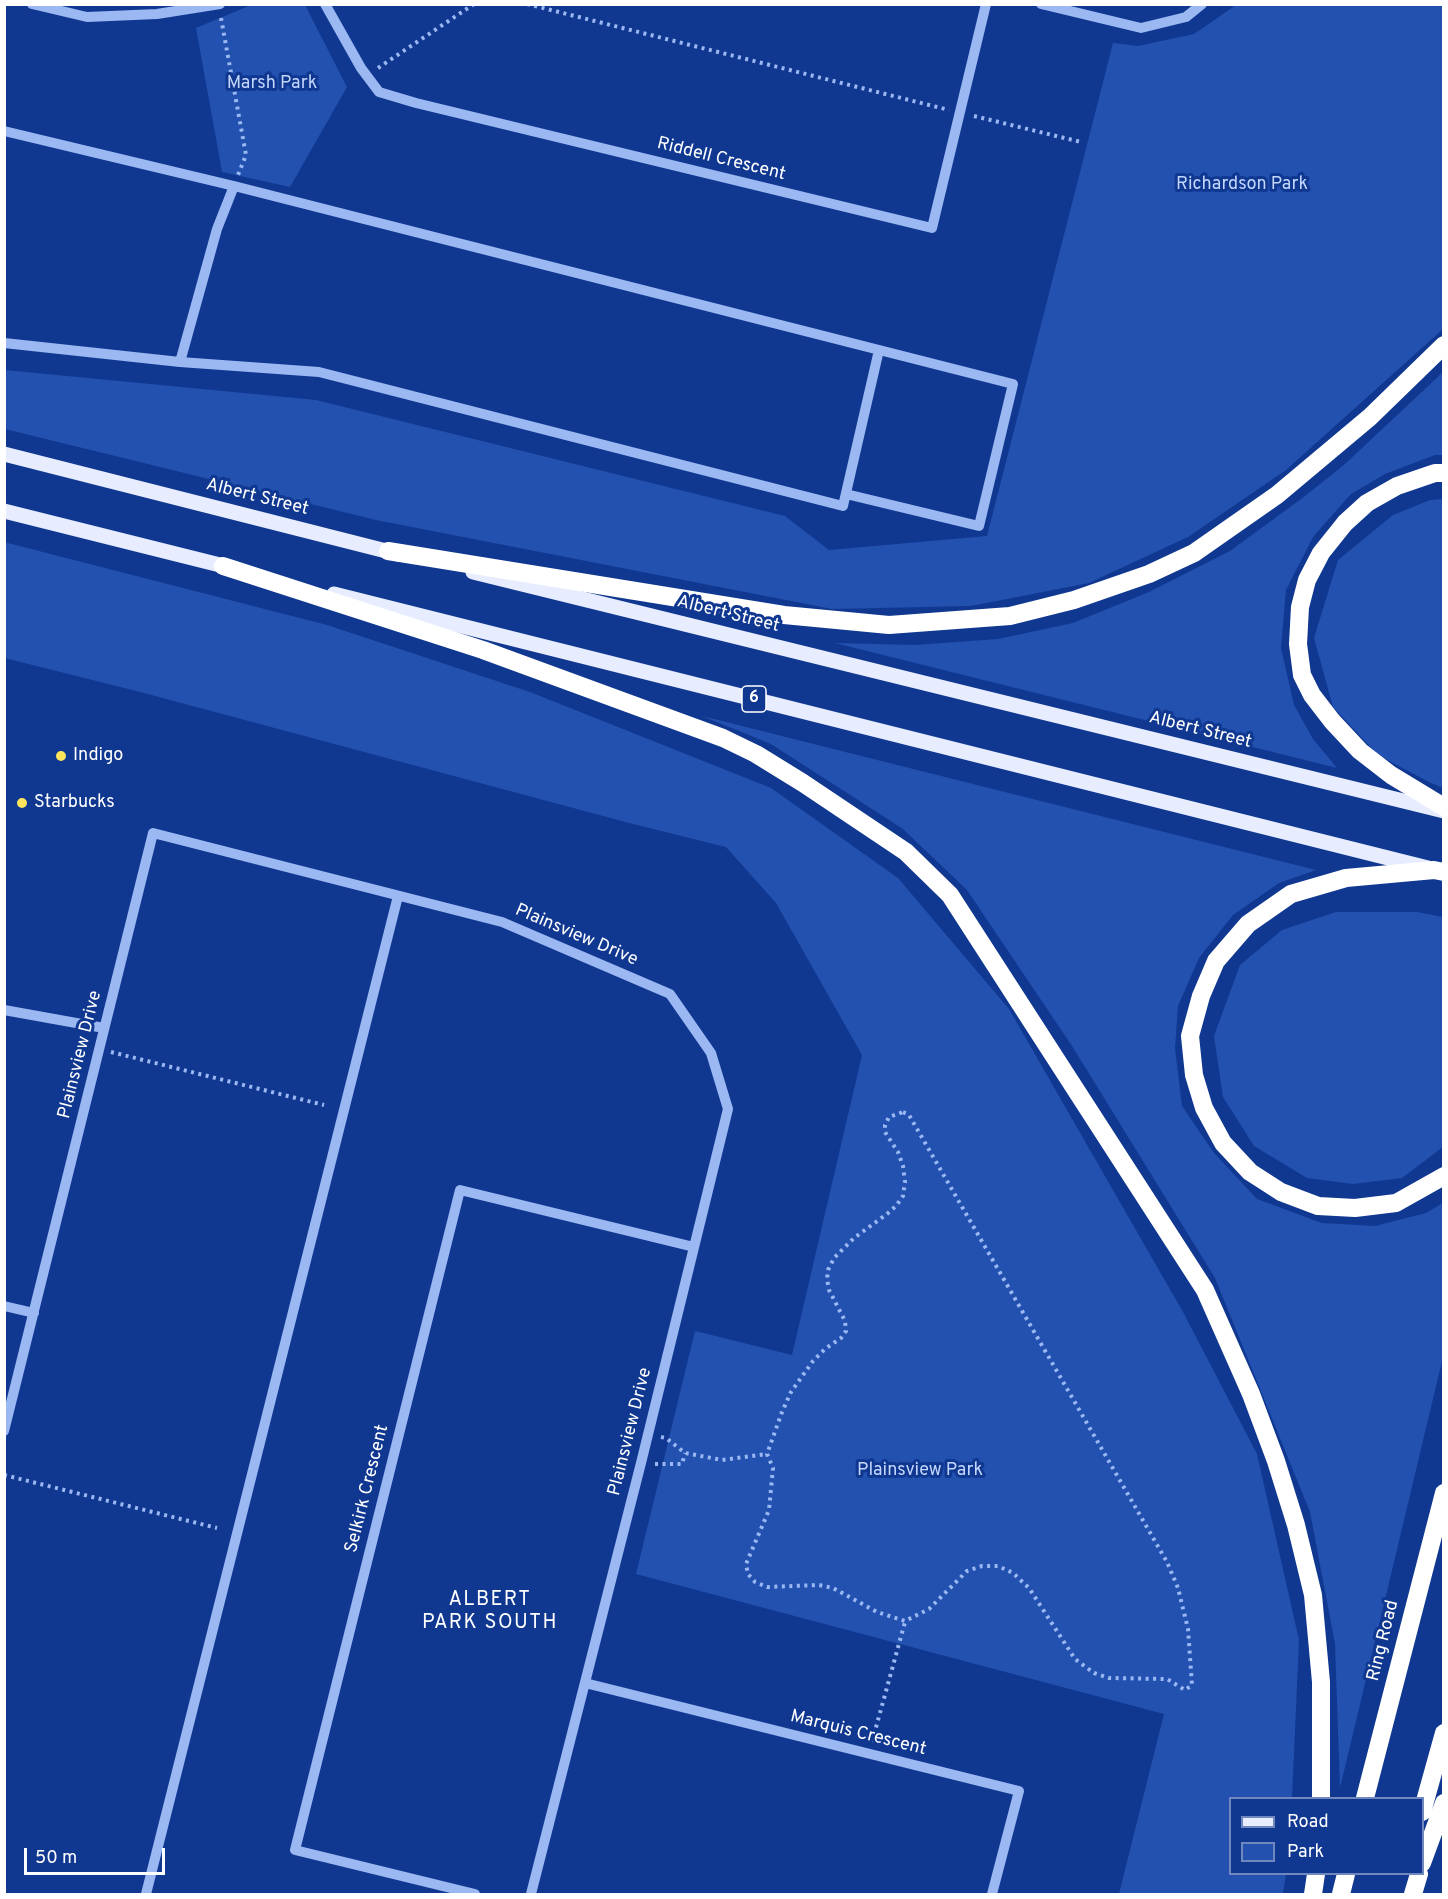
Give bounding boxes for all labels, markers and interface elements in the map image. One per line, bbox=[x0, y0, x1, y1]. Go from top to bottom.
park label: Marsh Park bbox=[227, 73, 317, 95]
street label: Riddell Crescent bbox=[654, 134, 788, 186]
park label: Richardson Park bbox=[1176, 174, 1308, 196]
street label: Albert Street bbox=[203, 475, 311, 521]
street label: Albert Street bbox=[674, 592, 782, 638]
road number: 6 bbox=[742, 686, 766, 712]
street label: Albert Street bbox=[1146, 708, 1254, 754]
place label: Indigo bbox=[73, 745, 123, 767]
marker: Indigo bbox=[54, 749, 68, 763]
place label: Starbucks bbox=[34, 792, 115, 814]
marker: Starbucks bbox=[15, 796, 29, 810]
street label: Plainsview Drive bbox=[511, 900, 641, 972]
street label: Plainsview Drive bbox=[55, 989, 107, 1121]
street label: Plainsview Drive bbox=[605, 1366, 657, 1498]
street label: Selkirk Crescent bbox=[342, 1423, 394, 1555]
park label: Plainsview Park bbox=[857, 1460, 983, 1482]
district label: ALBERT PARK SOUTH bbox=[422, 1589, 558, 1636]
street label: Ring Road bbox=[1363, 1598, 1405, 1684]
street label: Marquis Crescent bbox=[788, 1707, 928, 1761]
legend bbox=[1229, 1797, 1424, 1875]
text: Road bbox=[1287, 1811, 1329, 1834]
scale bar bbox=[27, 1836, 168, 1874]
text: Park bbox=[1287, 1841, 1324, 1864]
text: 50 m bbox=[35, 1847, 77, 1870]

